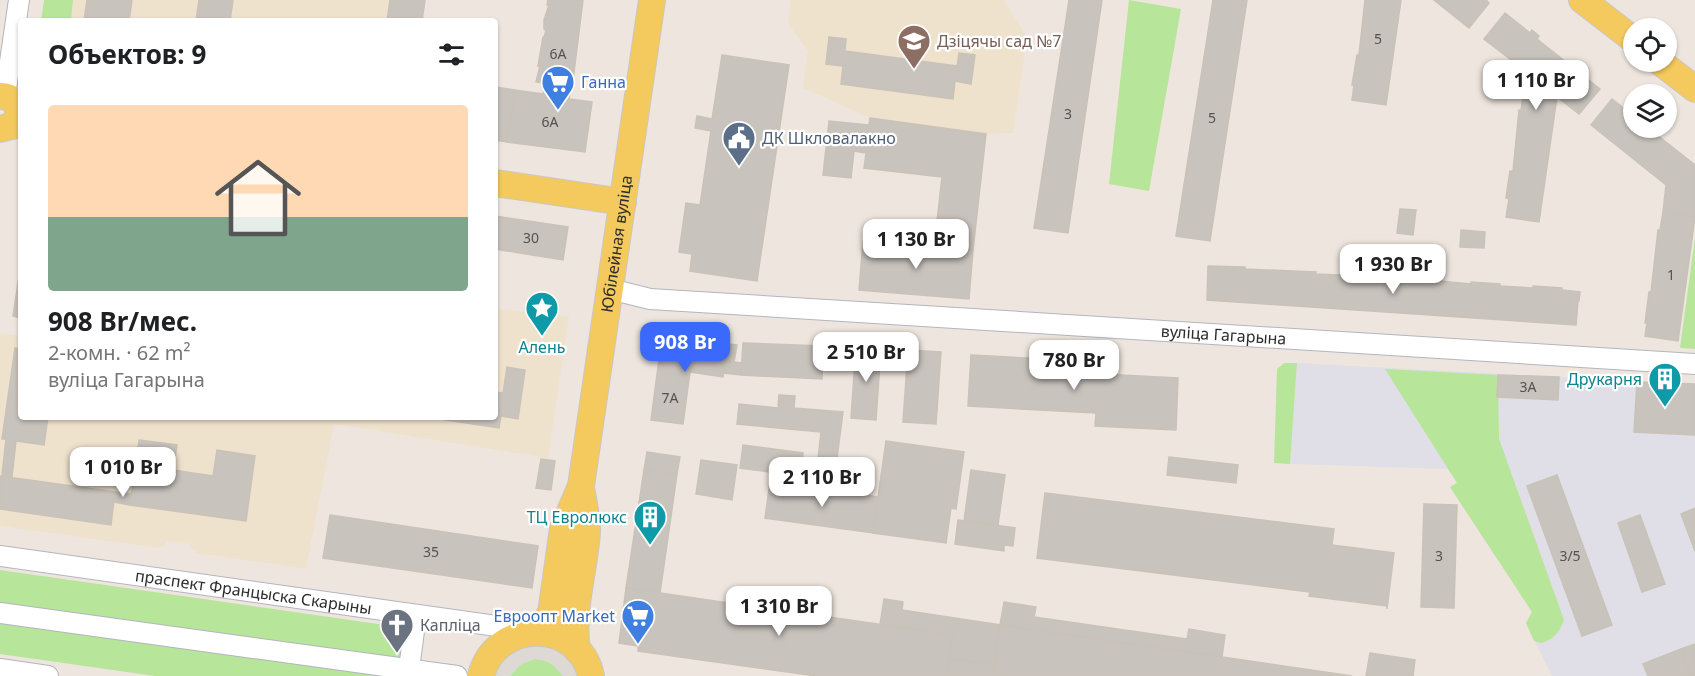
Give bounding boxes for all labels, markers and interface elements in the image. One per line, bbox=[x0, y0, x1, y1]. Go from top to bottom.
map controls bbox=[1623, 18, 1677, 138]
button: locate bbox=[1623, 18, 1677, 72]
school or university icon: Дзіцячы сад №7 bbox=[896, 23, 932, 70]
house number: 5 bbox=[1374, 29, 1382, 48]
place label: Дзіцячы сад №7 bbox=[937, 30, 1061, 52]
text: Объектов: 9 bbox=[48, 36, 206, 72]
icon: filters bbox=[435, 38, 468, 71]
house number: 6А bbox=[550, 44, 567, 63]
pin: 1 110 Br bbox=[1474, 60, 1598, 111]
supermarket icon: Ганна bbox=[540, 64, 576, 111]
text: 1 110 Br bbox=[1497, 66, 1575, 93]
place label: Ганна bbox=[581, 71, 626, 93]
button: layers bbox=[1623, 84, 1677, 138]
house number: 3 bbox=[1064, 104, 1072, 123]
house number: 5 bbox=[1208, 108, 1216, 127]
house number: 6А bbox=[542, 112, 559, 131]
public building icon: ДК Шкловалакно bbox=[721, 120, 757, 167]
place label: ДК Шкловалакно bbox=[762, 127, 896, 149]
icon: home bbox=[204, 144, 312, 252]
street label: Юбілейная вуліца bbox=[595, 174, 637, 314]
pin: 1 130 Br bbox=[854, 219, 978, 270]
text: 1 130 Br bbox=[877, 225, 955, 252]
house number: 30 bbox=[523, 228, 539, 247]
pin: 1 930 Br bbox=[1331, 244, 1455, 295]
text: 1 930 Br bbox=[1354, 250, 1432, 277]
house number: 1 bbox=[1667, 265, 1675, 284]
place icon: Алень bbox=[524, 290, 560, 337]
text: 908 Br/мес. bbox=[48, 303, 197, 339]
street label: вуліца Гагарына bbox=[1160, 320, 1287, 350]
pin: 908 Br bbox=[636, 322, 734, 373]
text: 908 Br bbox=[654, 328, 716, 355]
pin: 2 510 Br bbox=[804, 332, 928, 383]
place label: Алень bbox=[519, 336, 565, 358]
text: 2 510 Br bbox=[827, 338, 905, 365]
text: 2-комн. · 62 m² bbox=[48, 339, 191, 366]
pin: 780 Br bbox=[1025, 340, 1123, 391]
text: 780 Br bbox=[1043, 346, 1105, 373]
building icon: Друкарня bbox=[1647, 361, 1683, 408]
text: вуліца Гагарына bbox=[48, 366, 205, 393]
place label: Друкарня bbox=[1567, 368, 1642, 390]
house number: 3А bbox=[1520, 377, 1537, 396]
house number: 7А bbox=[662, 388, 679, 407]
pin: 1 010 Br bbox=[61, 447, 185, 498]
text: 1 010 Br bbox=[84, 453, 162, 480]
pin: 2 110 Br bbox=[760, 457, 884, 508]
text: 2 110 Br bbox=[783, 463, 861, 490]
building icon: ТЦ Евролюкс bbox=[632, 499, 668, 546]
place label: ТЦ Евролюкс bbox=[527, 506, 627, 528]
house number: 35 bbox=[423, 542, 439, 561]
house number: 3 bbox=[1435, 546, 1443, 565]
house number: 3/5 bbox=[1559, 546, 1581, 565]
street label: праспект Францыска Скарыны bbox=[134, 564, 373, 619]
pin: 1 310 Br bbox=[717, 586, 841, 637]
text: 1 310 Br bbox=[740, 592, 818, 619]
supermarket icon: Евроопт Market bbox=[620, 598, 656, 645]
place label: Евроопт Market bbox=[494, 605, 615, 627]
church icon: Капліца bbox=[379, 607, 415, 654]
place label: Капліца bbox=[420, 614, 481, 636]

